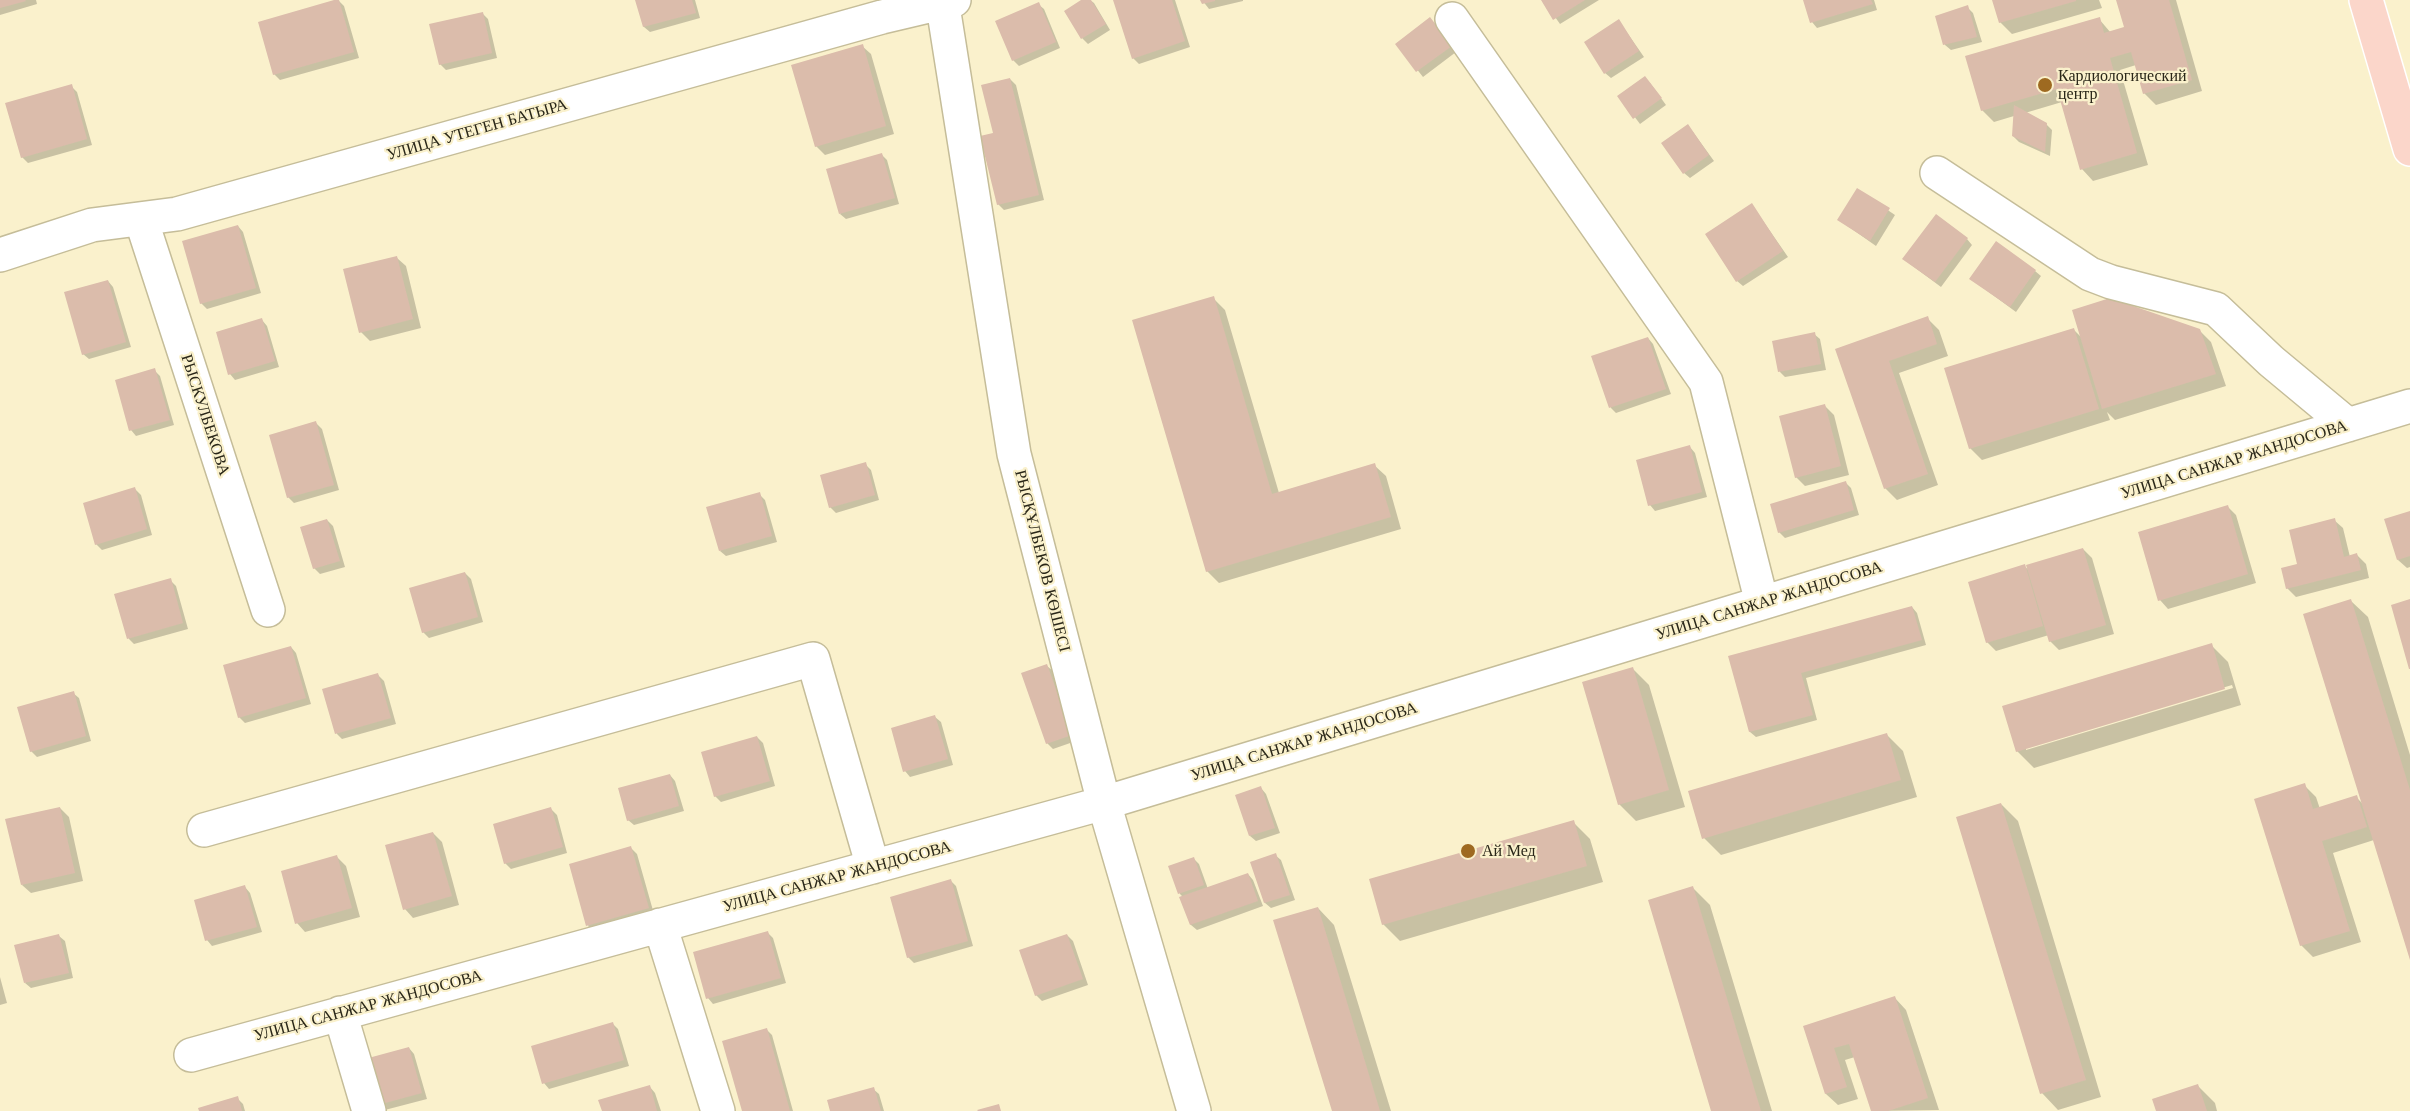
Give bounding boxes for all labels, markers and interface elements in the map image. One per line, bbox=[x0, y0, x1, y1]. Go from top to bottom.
place label: Кардиологический центр bbox=[2058, 66, 2186, 104]
marker: Кардиологический центр bbox=[2036, 76, 2054, 94]
street label: УЛИЦА УТЕГЕН БАТЫРА bbox=[385, 95, 569, 165]
street label: РЫСКУЛБЕКОВА bbox=[176, 352, 234, 478]
street label: УЛИЦА САНЖАР ЖАНДОСОВА bbox=[2119, 416, 2349, 504]
street label: РЫСҚҰЛБЕКОВ КӨШЕСІ bbox=[1010, 468, 1074, 654]
street label: УЛИЦА САНЖАР ЖАНДОСОВА bbox=[1654, 557, 1884, 645]
street label: УЛИЦА САНЖАР ЖАНДОСОВА bbox=[1189, 698, 1419, 786]
street label: УЛИЦА САНЖАР ЖАНДОСОВА bbox=[721, 837, 953, 917]
place label: Ай Мед bbox=[1482, 841, 1536, 861]
marker: Ай Мед bbox=[1459, 842, 1477, 860]
street label: УЛИЦА САНЖАР ЖАНДОСОВА bbox=[252, 966, 484, 1046]

